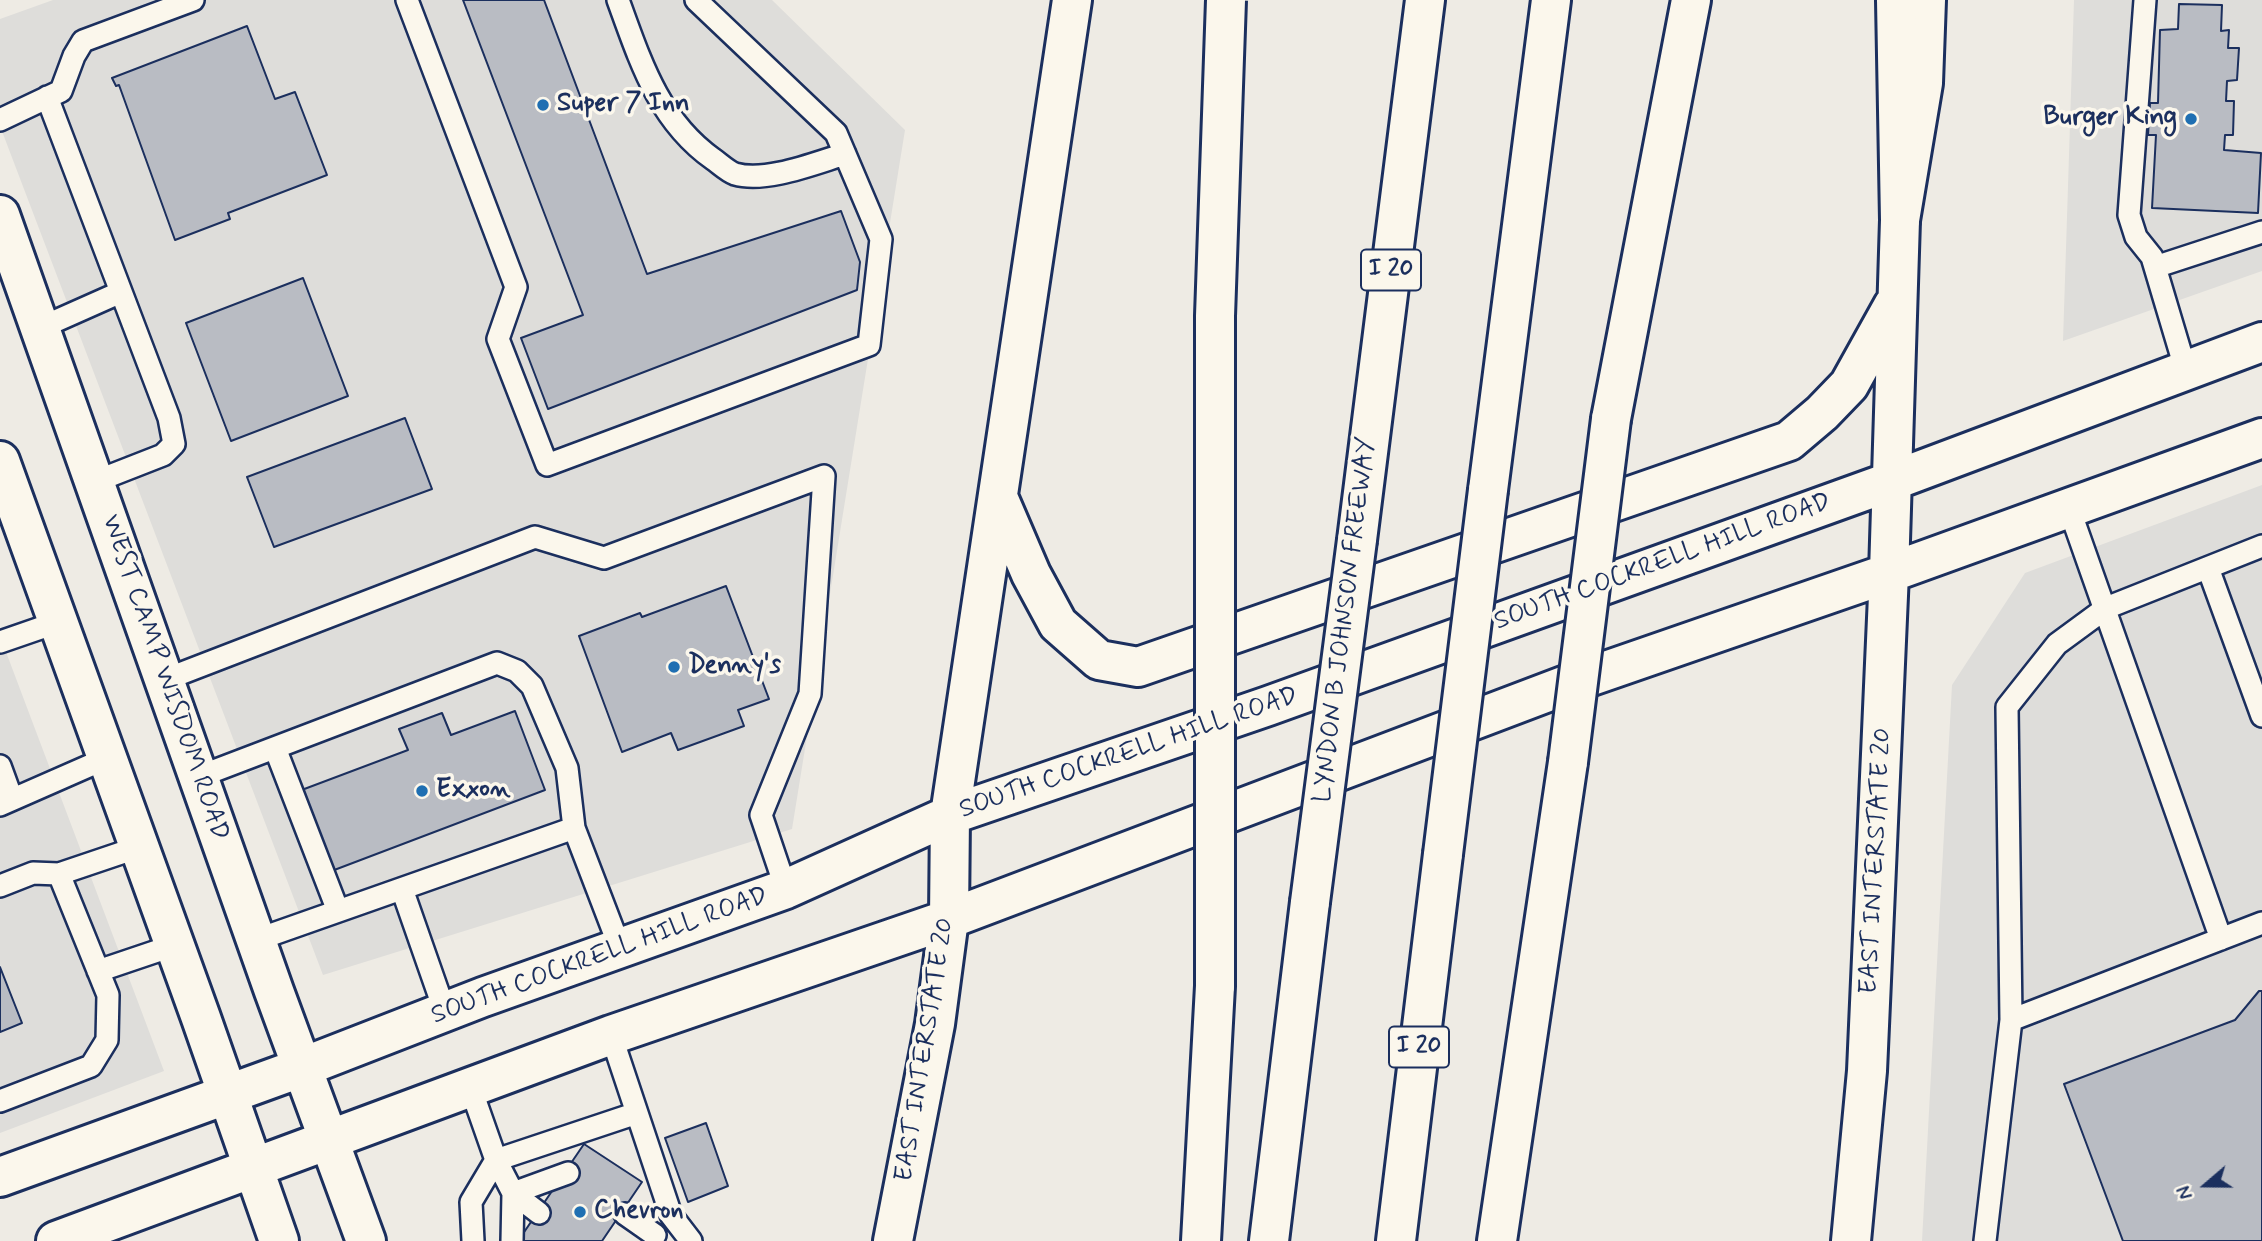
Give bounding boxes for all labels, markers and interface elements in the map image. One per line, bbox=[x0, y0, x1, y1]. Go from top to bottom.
place label: Super 7 Inn bbox=[557, 89, 690, 121]
marker: Super 7 Inn bbox=[535, 97, 551, 113]
place label: Burger King bbox=[2043, 103, 2177, 135]
marker: Burger King bbox=[2183, 111, 2199, 127]
road number: I 20 bbox=[1361, 249, 1421, 290]
street label: LYNDON B JOHNSON FREEWAY bbox=[1308, 435, 1384, 805]
street label: SOUTH COCKRELL HILL ROAD bbox=[1490, 487, 1836, 639]
street label: WEST CAMP WISDOM ROAD bbox=[93, 511, 235, 845]
place label: Denny's bbox=[688, 651, 781, 683]
marker: Denny's bbox=[666, 659, 682, 675]
street label: SOUTH COCKRELL HILL ROAD bbox=[956, 681, 1302, 827]
street label: EAST INTERSTATE 20 bbox=[1854, 727, 1900, 995]
place label: Exxon bbox=[436, 775, 510, 807]
marker: Exxon bbox=[414, 783, 430, 799]
street label: SOUTH COCKRELL HILL ROAD bbox=[427, 881, 773, 1033]
street label: EAST INTERSTATE 20 bbox=[890, 916, 962, 1184]
road number: I 20 bbox=[1389, 1027, 1449, 1068]
north arrow bbox=[2171, 1150, 2241, 1220]
text: N bbox=[2172, 1182, 2200, 1203]
place label: Chevron bbox=[594, 1196, 684, 1228]
marker: Chevron bbox=[572, 1204, 588, 1220]

